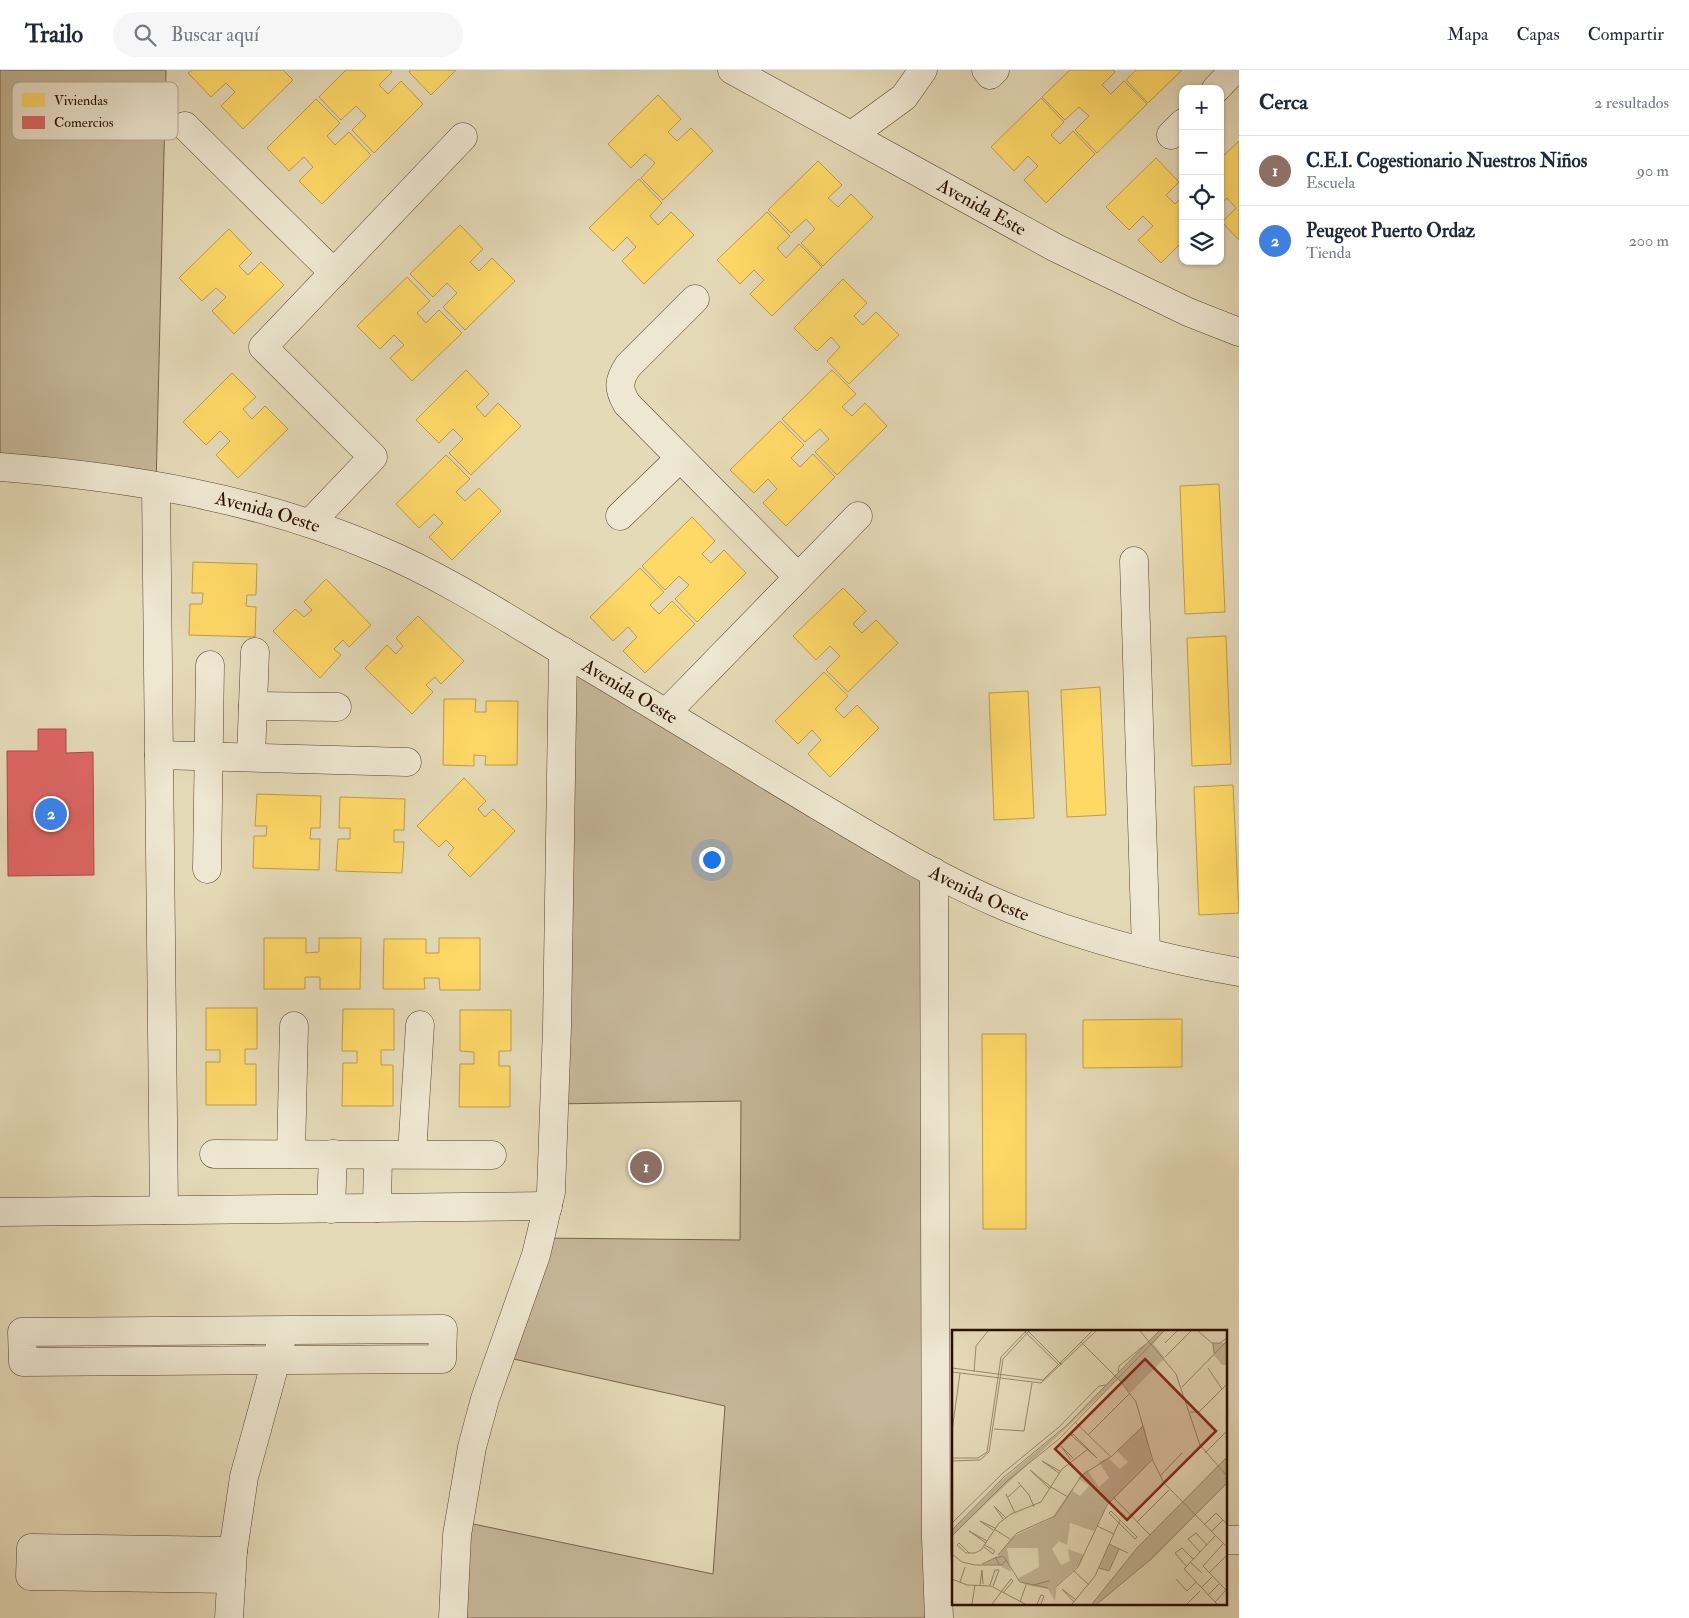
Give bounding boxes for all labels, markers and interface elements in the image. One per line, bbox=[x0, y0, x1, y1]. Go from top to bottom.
search box bbox=[113, 12, 463, 57]
text: Trailo bbox=[25, 19, 83, 50]
icon: search bbox=[131, 21, 159, 49]
text: Buscar aquí bbox=[171, 23, 259, 47]
text: Mapa bbox=[1447, 23, 1489, 46]
text: Capas bbox=[1517, 23, 1560, 46]
text: Compartir bbox=[1588, 23, 1664, 46]
legend bbox=[12, 82, 178, 140]
map controls bbox=[1179, 85, 1224, 265]
button: + bbox=[1179, 85, 1224, 130]
text: Cerca bbox=[1259, 89, 1308, 116]
text: Viviendas bbox=[54, 92, 108, 109]
text: 2 resultados bbox=[1594, 93, 1669, 113]
text: Comercios bbox=[54, 114, 114, 131]
button: − bbox=[1179, 130, 1224, 175]
text: C.E.I. Cogestionario Nuestros Niños bbox=[1306, 149, 1587, 173]
text: 1 bbox=[1272, 161, 1278, 181]
text: 90 m bbox=[1637, 161, 1669, 181]
street label: Avenida Este bbox=[932, 173, 1030, 241]
text: Escuela bbox=[1306, 173, 1355, 193]
button: locate bbox=[1179, 175, 1224, 220]
text: Peugeot Puerto Ordaz bbox=[1306, 219, 1475, 243]
button: layers bbox=[1179, 220, 1224, 265]
text: 2 bbox=[1271, 231, 1279, 251]
text: 200 m bbox=[1629, 231, 1669, 251]
text: Tienda bbox=[1306, 243, 1351, 263]
street label: Avenida Oeste bbox=[212, 486, 323, 538]
street label: Avenida Oeste bbox=[577, 653, 682, 729]
pin: 2 bbox=[35, 795, 67, 833]
your location bbox=[699, 847, 725, 873]
street label: Avenida Oeste bbox=[924, 860, 1033, 927]
pin: 1 bbox=[630, 1148, 662, 1186]
inset map bbox=[952, 1330, 1226, 1606]

